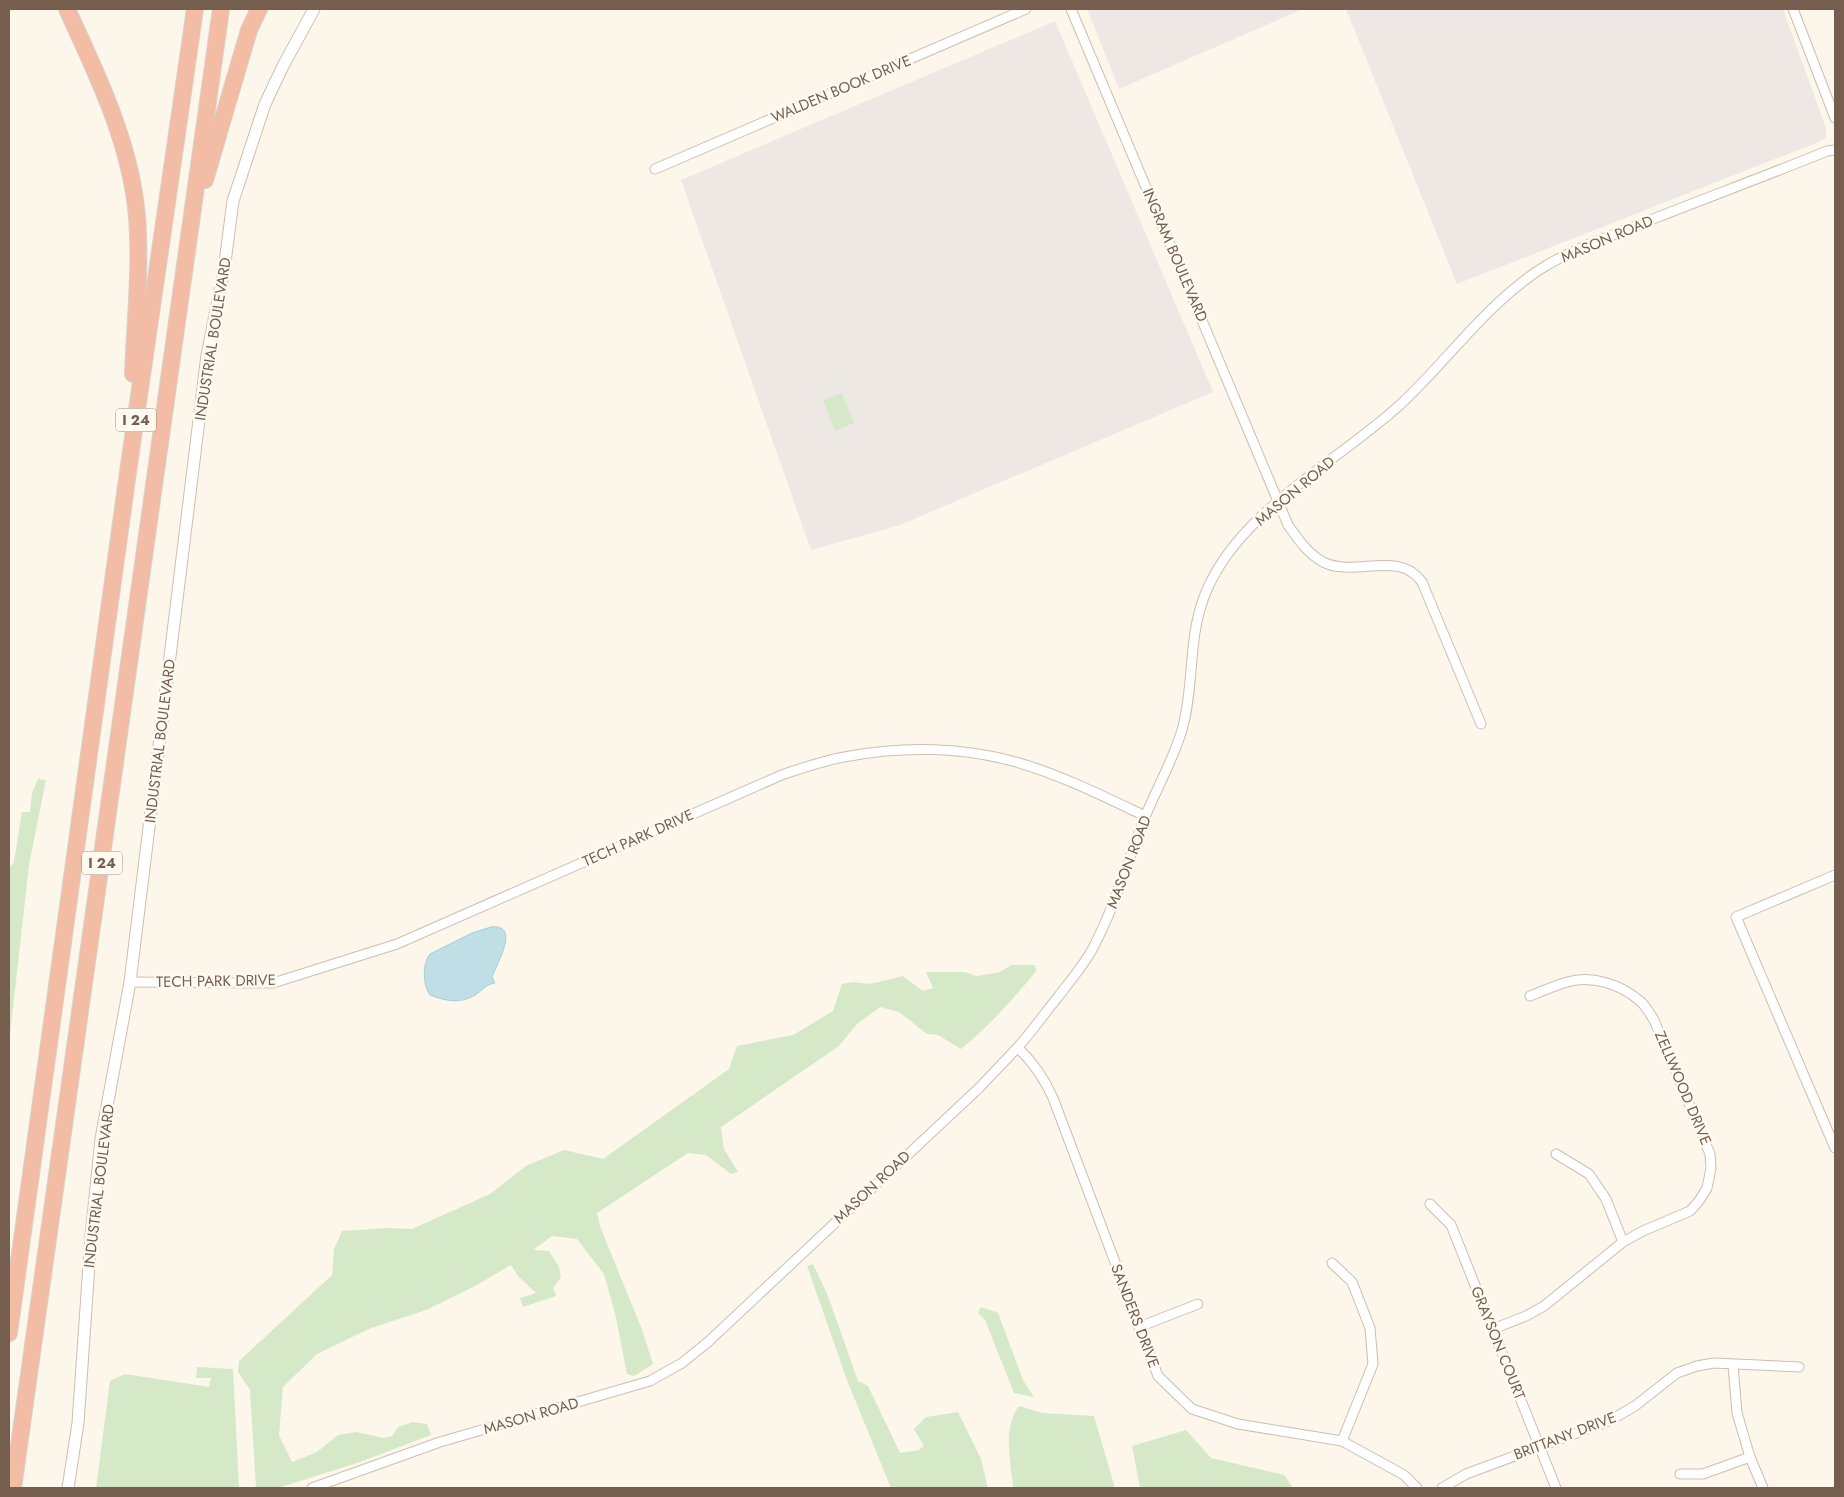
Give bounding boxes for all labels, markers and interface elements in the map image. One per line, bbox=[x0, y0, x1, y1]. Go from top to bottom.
street label: WALDEN BOOK DRIVE bbox=[768, 50, 914, 128]
street label: INGRAM BOULEVARD bbox=[1137, 185, 1213, 325]
street label: MASON ROAD bbox=[1558, 210, 1656, 268]
street label: INDUSTRIAL BOULEVARD bbox=[189, 256, 237, 422]
road number: I 24 bbox=[116, 408, 156, 432]
street label: MASON ROAD bbox=[1250, 451, 1340, 531]
street label: INDUSTRIAL BOULEVARD bbox=[139, 658, 181, 824]
street label: TECH PARK DRIVE bbox=[579, 804, 697, 872]
street label: MASON ROAD bbox=[1101, 812, 1157, 912]
road number: I 24 bbox=[82, 851, 122, 874]
street label: TECH PARK DRIVE bbox=[156, 969, 276, 993]
street label: ZELLWOOD DRIVE bbox=[1649, 1028, 1717, 1148]
street label: INDUSTRIAL BOULEVARD bbox=[78, 1103, 120, 1269]
street label: MASON ROAD bbox=[829, 1145, 915, 1229]
street label: SANDERS DRIVE bbox=[1105, 1261, 1165, 1371]
street label: GRAYSON COURT bbox=[1465, 1283, 1531, 1403]
street label: MASON ROAD bbox=[481, 1392, 581, 1440]
street label: BRITTANY DRIVE bbox=[1511, 1406, 1619, 1466]

